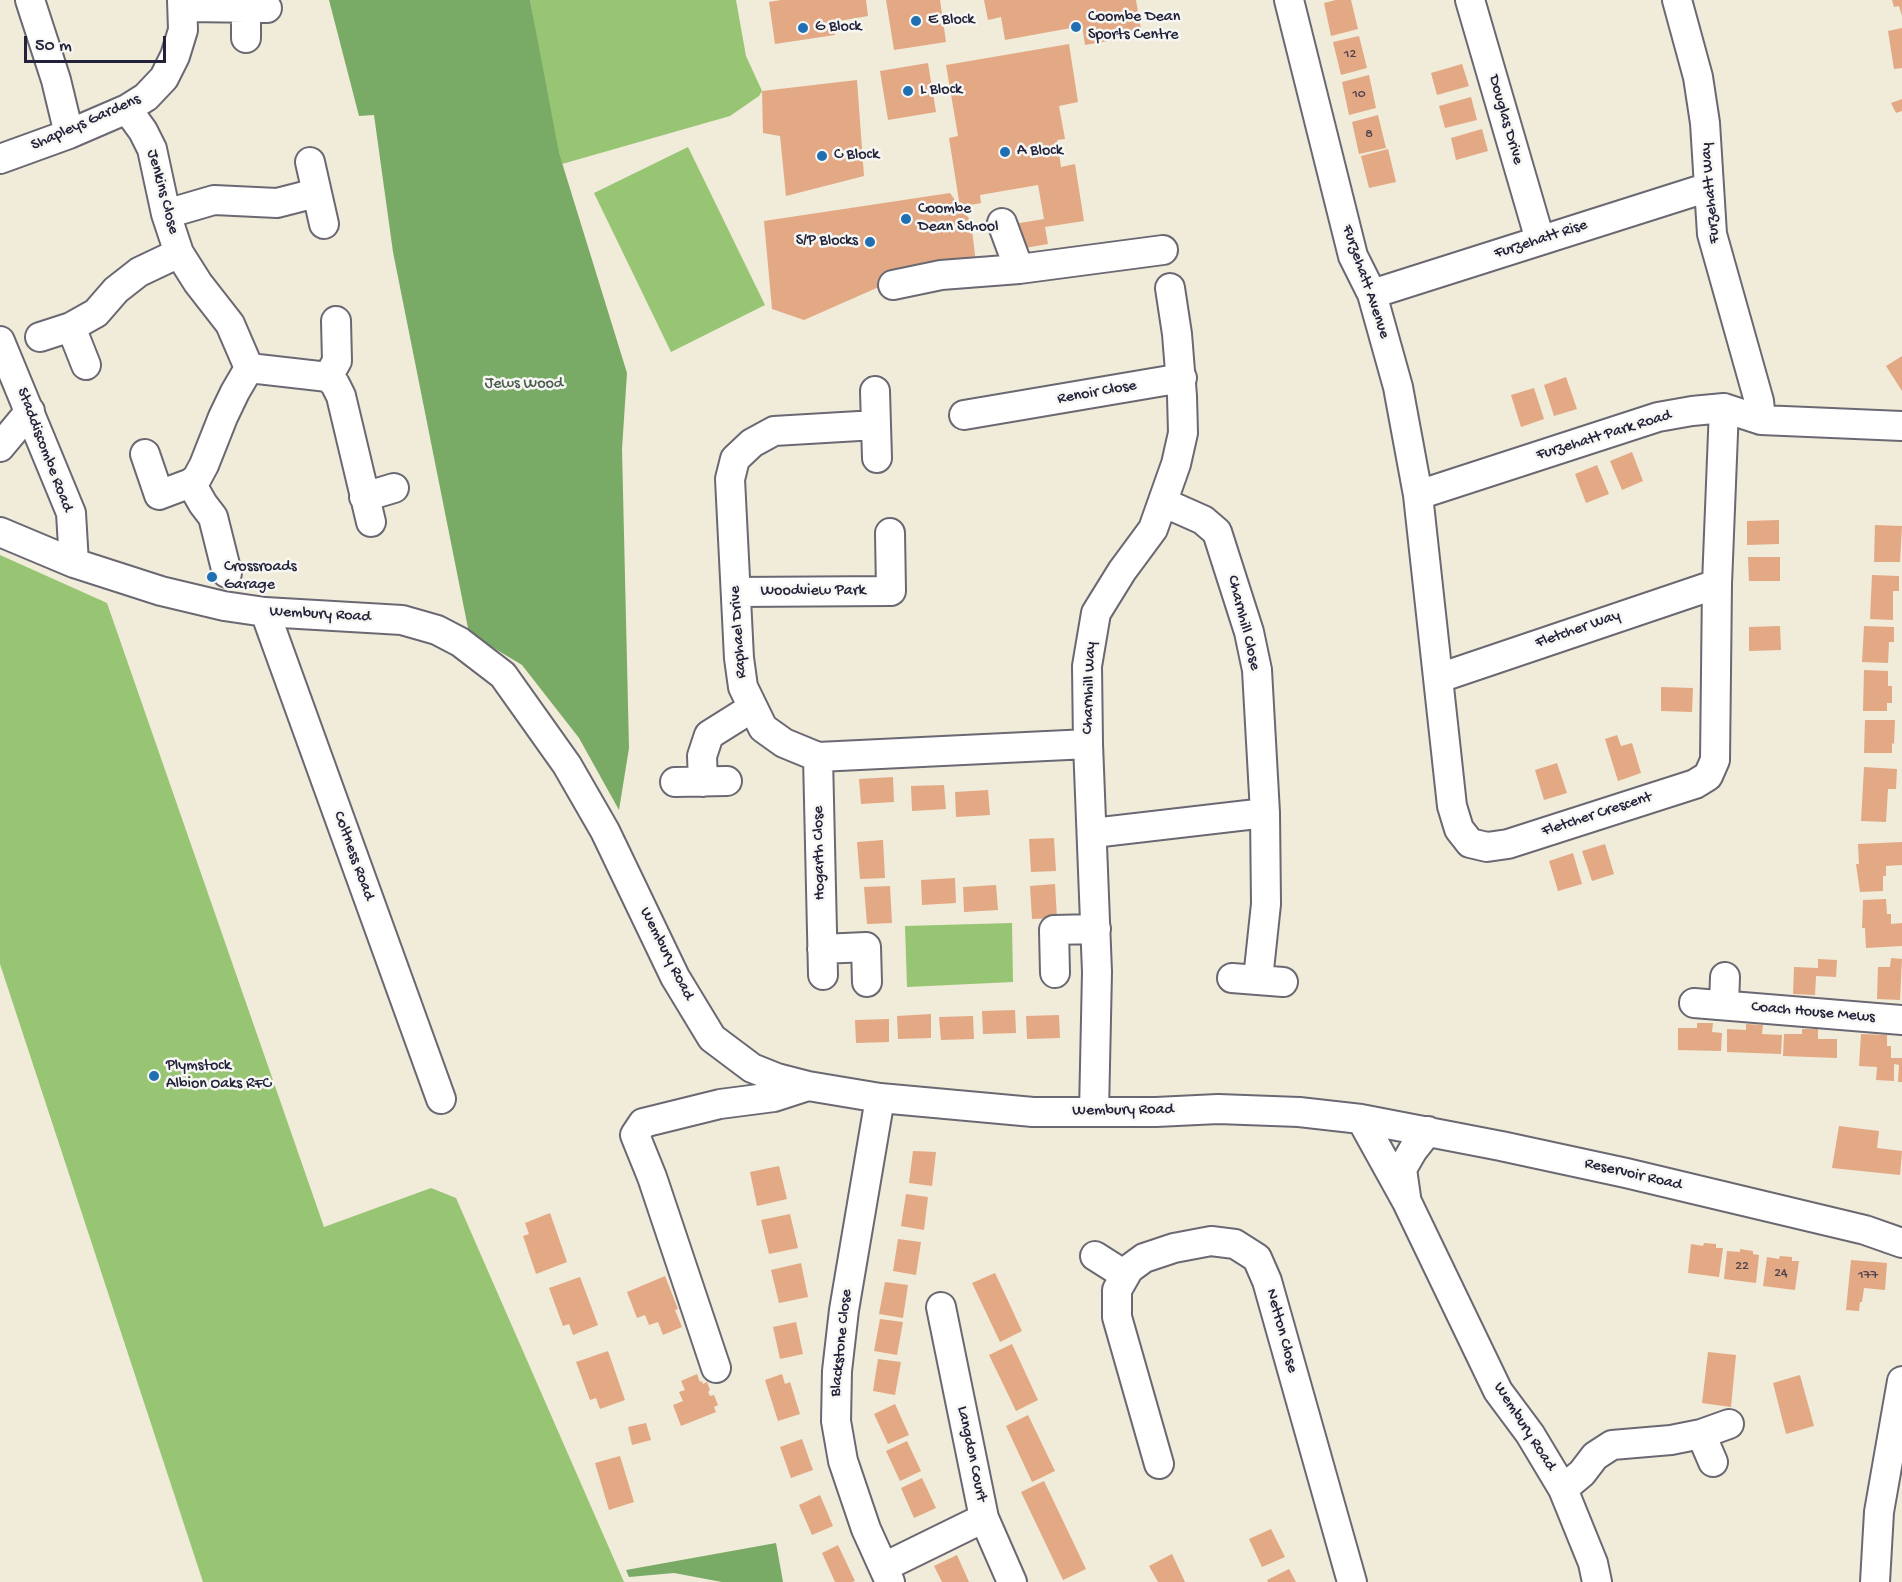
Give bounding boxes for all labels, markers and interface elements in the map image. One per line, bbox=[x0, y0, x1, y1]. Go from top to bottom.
place label: Coombe Dean Sports Centre bbox=[1088, 8, 1180, 46]
place label: E Block bbox=[928, 11, 974, 31]
marker: E Block bbox=[909, 14, 923, 28]
place label: G Block bbox=[815, 18, 861, 38]
marker: Coombe Dean Sports Centre bbox=[1069, 20, 1083, 34]
marker: G Block bbox=[796, 21, 810, 35]
scale bar bbox=[27, 24, 170, 62]
text: 50 m bbox=[35, 36, 72, 57]
house number: 12 bbox=[1344, 47, 1356, 63]
street label: Douglas Drive bbox=[1483, 73, 1527, 167]
place label: L Block bbox=[920, 81, 962, 101]
marker: L Block bbox=[901, 84, 915, 98]
house number: 10 bbox=[1352, 87, 1366, 103]
street label: Shapleys Gardens bbox=[28, 90, 144, 156]
house number: 8 bbox=[1365, 127, 1373, 143]
place label: A Block bbox=[1017, 142, 1063, 162]
street label: Furzehatt Way bbox=[1697, 142, 1725, 244]
marker: A Block bbox=[998, 145, 1012, 159]
place label: C Block bbox=[834, 146, 879, 166]
street label: Jenkins Close bbox=[141, 148, 183, 236]
marker: C Block bbox=[815, 149, 829, 163]
place label: Coombe Dean School bbox=[918, 200, 999, 238]
marker: Coombe Dean School bbox=[899, 212, 913, 226]
street label: Furzehatt Rise bbox=[1492, 216, 1590, 264]
street label: Furzehatt Avenue bbox=[1337, 223, 1393, 341]
place label: S/P Blocks bbox=[796, 232, 858, 252]
marker: S/P Blocks bbox=[863, 235, 877, 249]
park label: Jews Wood bbox=[485, 375, 563, 395]
street label: Renoir Close bbox=[1056, 377, 1138, 409]
street label: Staddiscombe Road bbox=[11, 385, 77, 515]
street label: Furzehatt Park Road bbox=[1534, 406, 1674, 466]
place label: Crossroads Garage bbox=[224, 558, 297, 596]
marker: Crossroads Garage bbox=[205, 570, 219, 584]
street label: Charnhill Close bbox=[1222, 574, 1264, 672]
street label: Woodview Park bbox=[760, 582, 866, 602]
street label: Raphael Drive bbox=[726, 585, 752, 679]
street label: Wembury Road bbox=[269, 603, 371, 627]
street label: Fletcher Way bbox=[1533, 606, 1623, 654]
street label: Charnhill Way bbox=[1079, 641, 1101, 735]
street label: Fletcher Crescent bbox=[1540, 788, 1654, 842]
street label: Hogarth Close bbox=[810, 806, 830, 900]
street label: Coltness Road bbox=[328, 809, 378, 903]
street label: Wembury Road bbox=[634, 904, 698, 1004]
street label: Coach House Mews bbox=[1750, 998, 1876, 1028]
place label: Plymstock Albion Oaks RFC bbox=[166, 1057, 271, 1095]
marker: Plymstock Albion Oaks RFC bbox=[147, 1069, 161, 1083]
street label: Wembury Road bbox=[1072, 1101, 1174, 1121]
street label: Reservoir Road bbox=[1582, 1154, 1684, 1196]
house number: 22 bbox=[1735, 1259, 1749, 1275]
house number: 24 bbox=[1774, 1266, 1788, 1282]
house number: 177 bbox=[1858, 1268, 1878, 1284]
street label: Netton Close bbox=[1261, 1287, 1301, 1375]
street label: Blackstone Close bbox=[827, 1288, 857, 1398]
street label: Wembury Road bbox=[1488, 1379, 1560, 1475]
street label: Langdon Court bbox=[952, 1404, 990, 1504]

